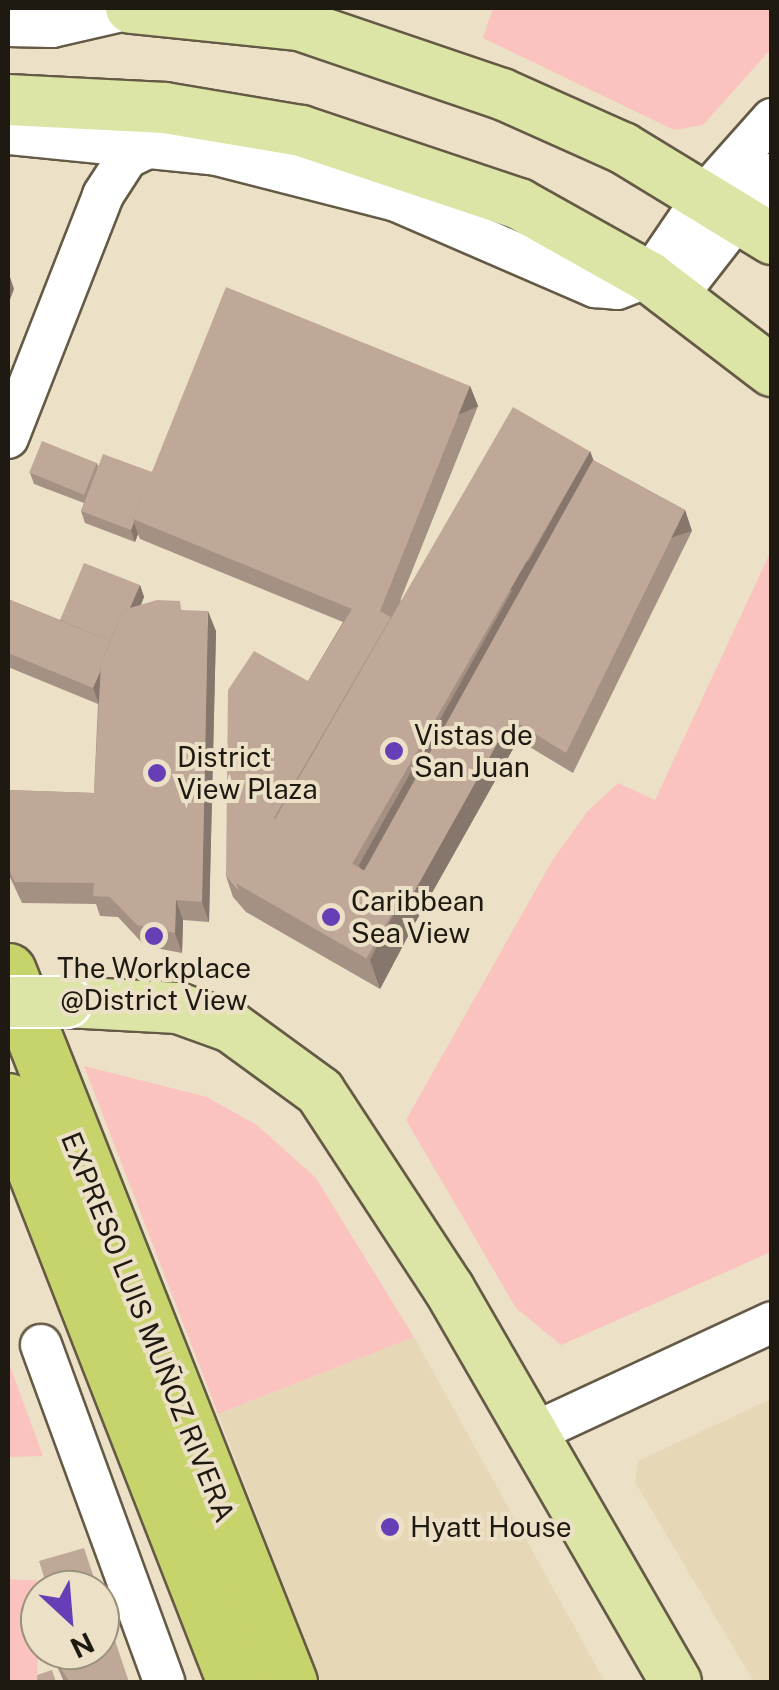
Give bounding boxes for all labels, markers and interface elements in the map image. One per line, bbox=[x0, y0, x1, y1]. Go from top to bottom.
place label: Vistas de San Juan bbox=[414, 718, 533, 784]
place label: District View Plaza bbox=[177, 740, 318, 806]
marker: Vistas de San Juan bbox=[383, 740, 405, 762]
marker: District View Plaza bbox=[146, 762, 168, 784]
place label: Caribbean Sea View bbox=[351, 884, 484, 950]
marker: Caribbean Sea View bbox=[320, 906, 342, 928]
marker: The Workplace @District View bbox=[143, 925, 165, 947]
place label: The Workplace @District View bbox=[57, 951, 251, 1017]
street label: EXPRESO LUIS MUÑOZ RIVERA bbox=[54, 1127, 242, 1527]
place label: Hyatt House bbox=[410, 1510, 572, 1544]
marker: Hyatt House bbox=[379, 1516, 401, 1538]
north arrow bbox=[20, 1570, 120, 1670]
text: N bbox=[65, 1626, 100, 1665]

